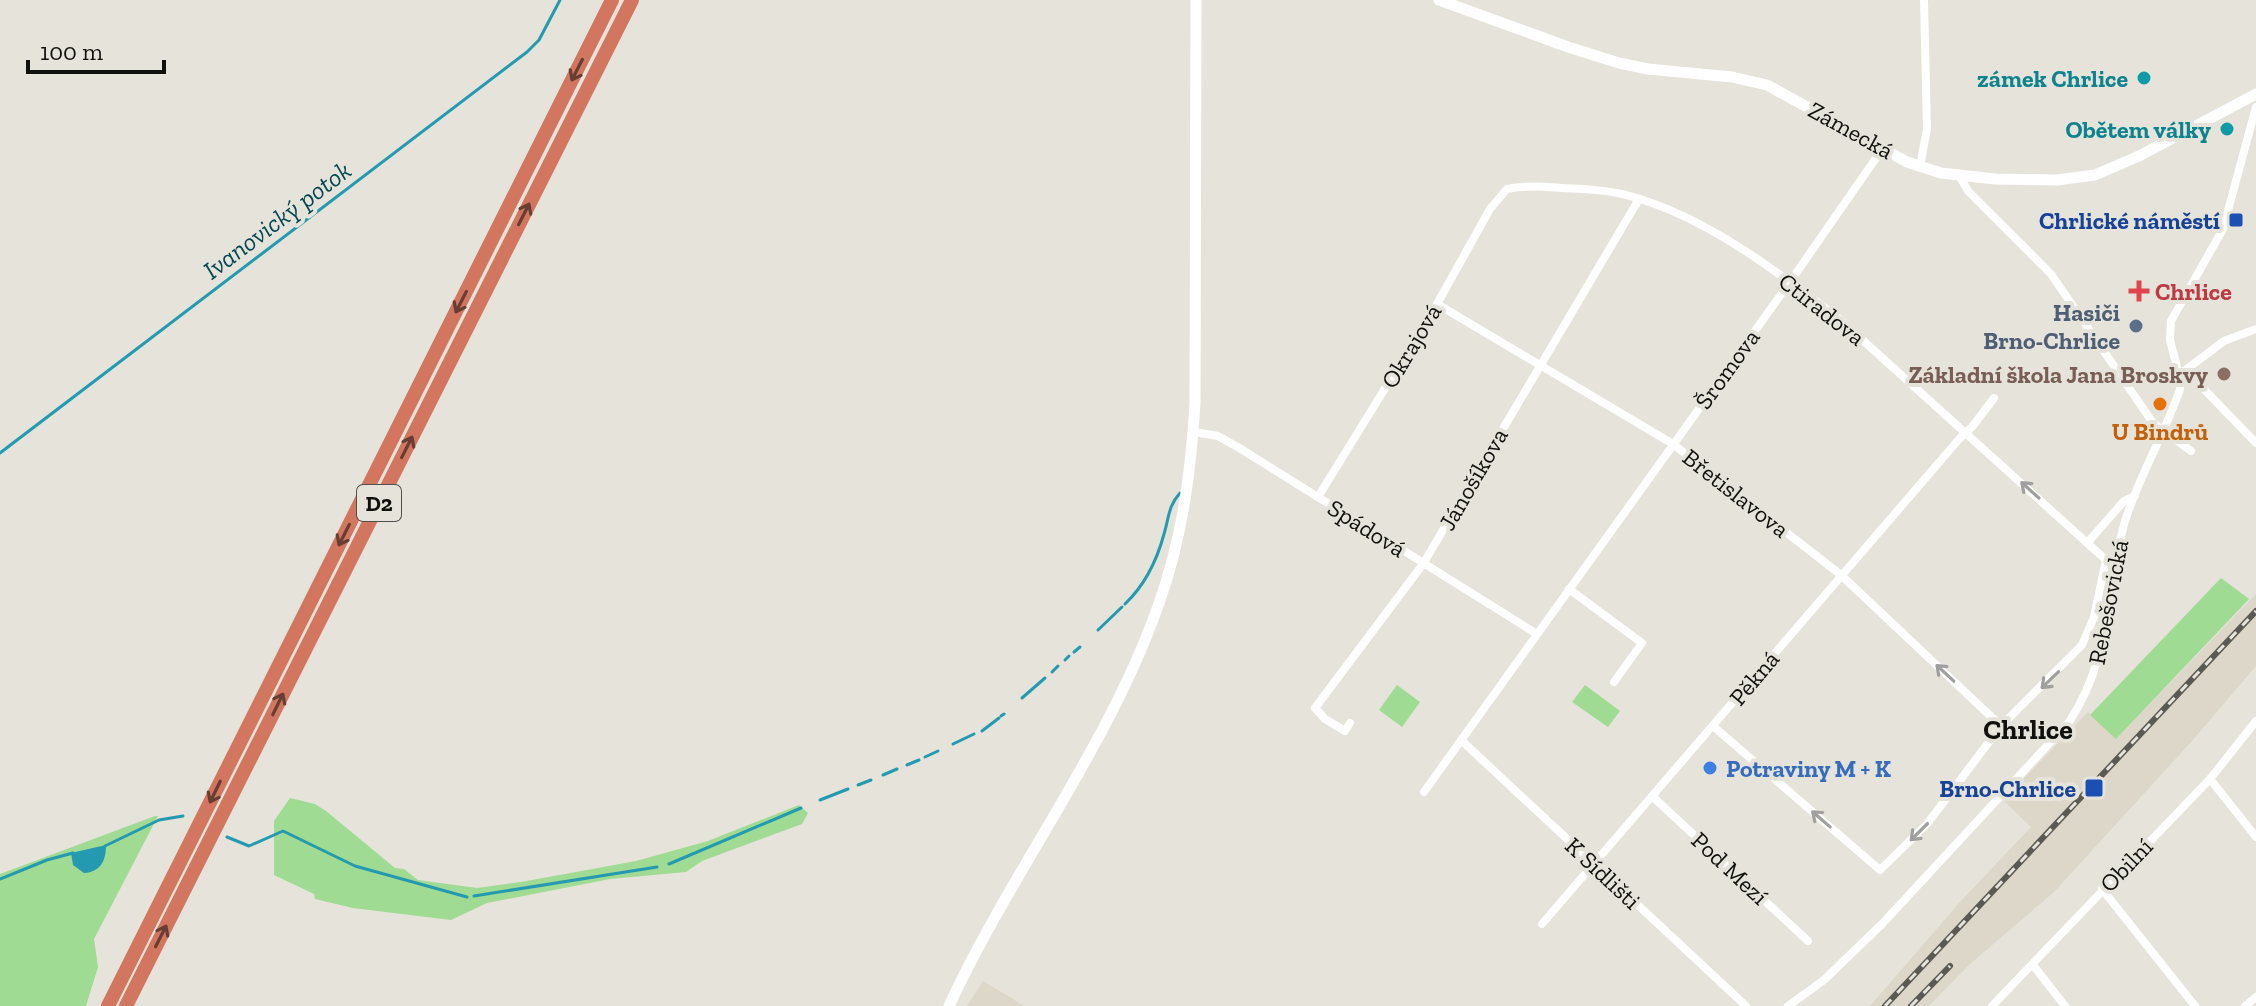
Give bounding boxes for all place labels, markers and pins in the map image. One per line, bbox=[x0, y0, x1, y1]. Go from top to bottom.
place label: zámek Chrlice bbox=[1977, 64, 2128, 93]
marker: zámek Chrlice bbox=[2135, 69, 2153, 87]
place label: Obětem války bbox=[2066, 115, 2211, 144]
marker: Obětem války bbox=[2218, 120, 2236, 138]
place label: Chrlické náměstí bbox=[2039, 206, 2220, 235]
marker: Chrlické náměstí bbox=[2227, 211, 2245, 229]
place label: Chrlice bbox=[2155, 277, 2232, 306]
marker: Chrlice bbox=[2130, 282, 2148, 300]
place label: Hasiči Brno-Chrlice bbox=[1983, 298, 2120, 355]
marker: Hasiči Brno-Chrlice bbox=[2127, 317, 2145, 335]
place label: Základní škola Jana Broskvy bbox=[1908, 360, 2208, 389]
marker: Základní škola Jana Broskvy bbox=[2215, 365, 2233, 383]
marker: U Bindrů bbox=[2151, 395, 2169, 413]
place label: U Bindrů bbox=[2112, 417, 2208, 446]
place label: Potraviny M + K bbox=[1726, 754, 1891, 783]
marker: Potraviny M + K bbox=[1701, 759, 1719, 777]
place label: Brno-Chrlice bbox=[1939, 774, 2076, 803]
marker: Brno-Chrlice bbox=[2083, 777, 2105, 799]

